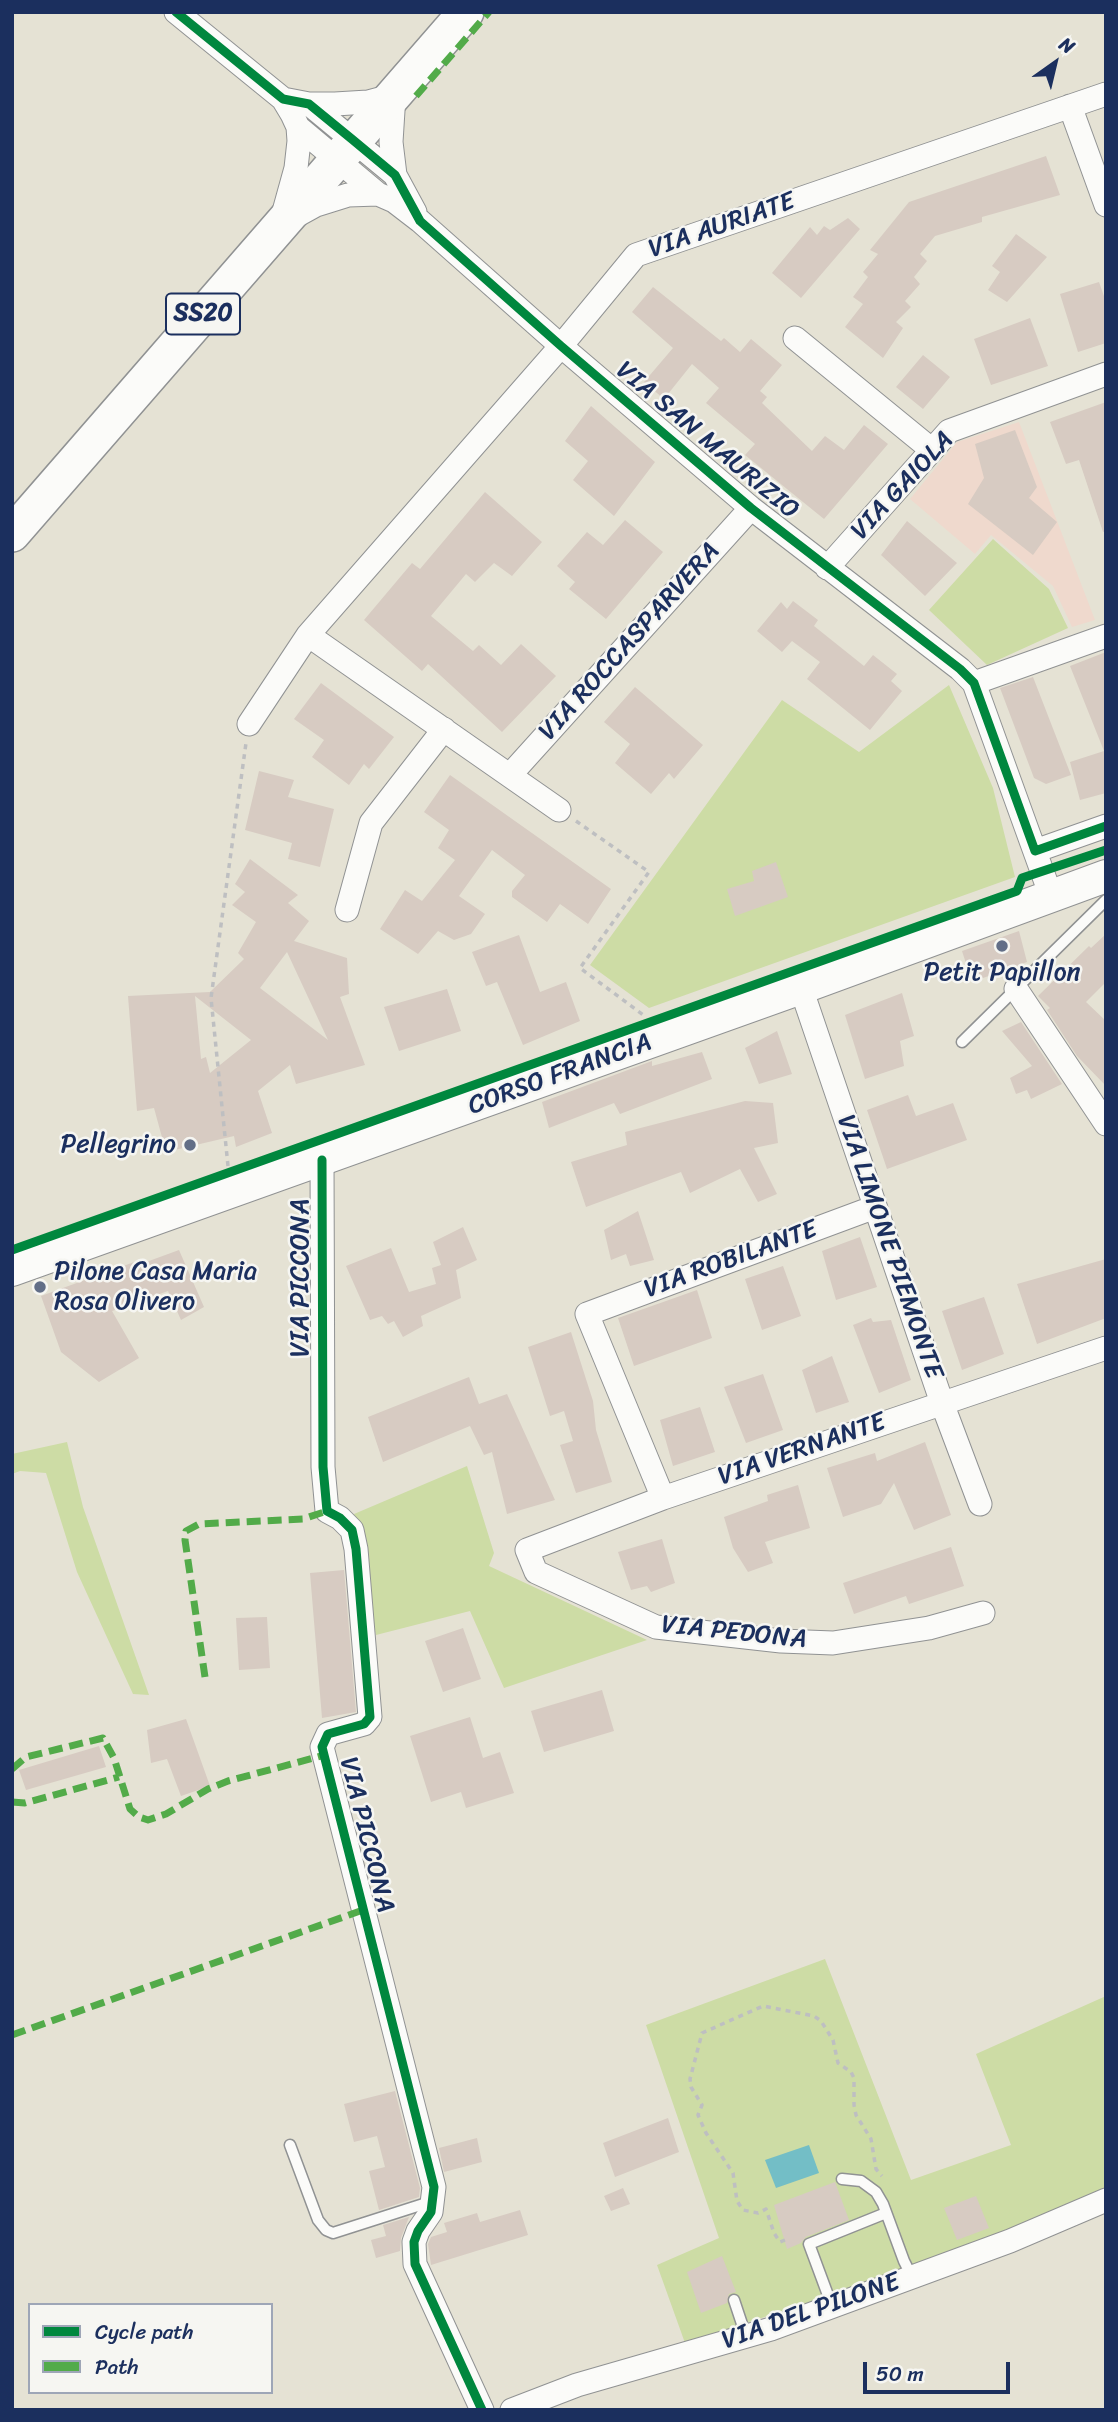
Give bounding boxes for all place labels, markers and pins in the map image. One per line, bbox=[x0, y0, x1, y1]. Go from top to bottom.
marker: Petit Papillon bbox=[994, 938, 1010, 954]
place label: Petit Papillon bbox=[923, 957, 1081, 989]
place label: Pellegrino bbox=[60, 1129, 176, 1161]
marker: Pellegrino bbox=[182, 1137, 198, 1153]
place label: Pilone Casa Maria Rosa Olivero bbox=[54, 1256, 257, 1318]
marker: Pilone Casa Maria Rosa Olivero bbox=[32, 1279, 48, 1295]

